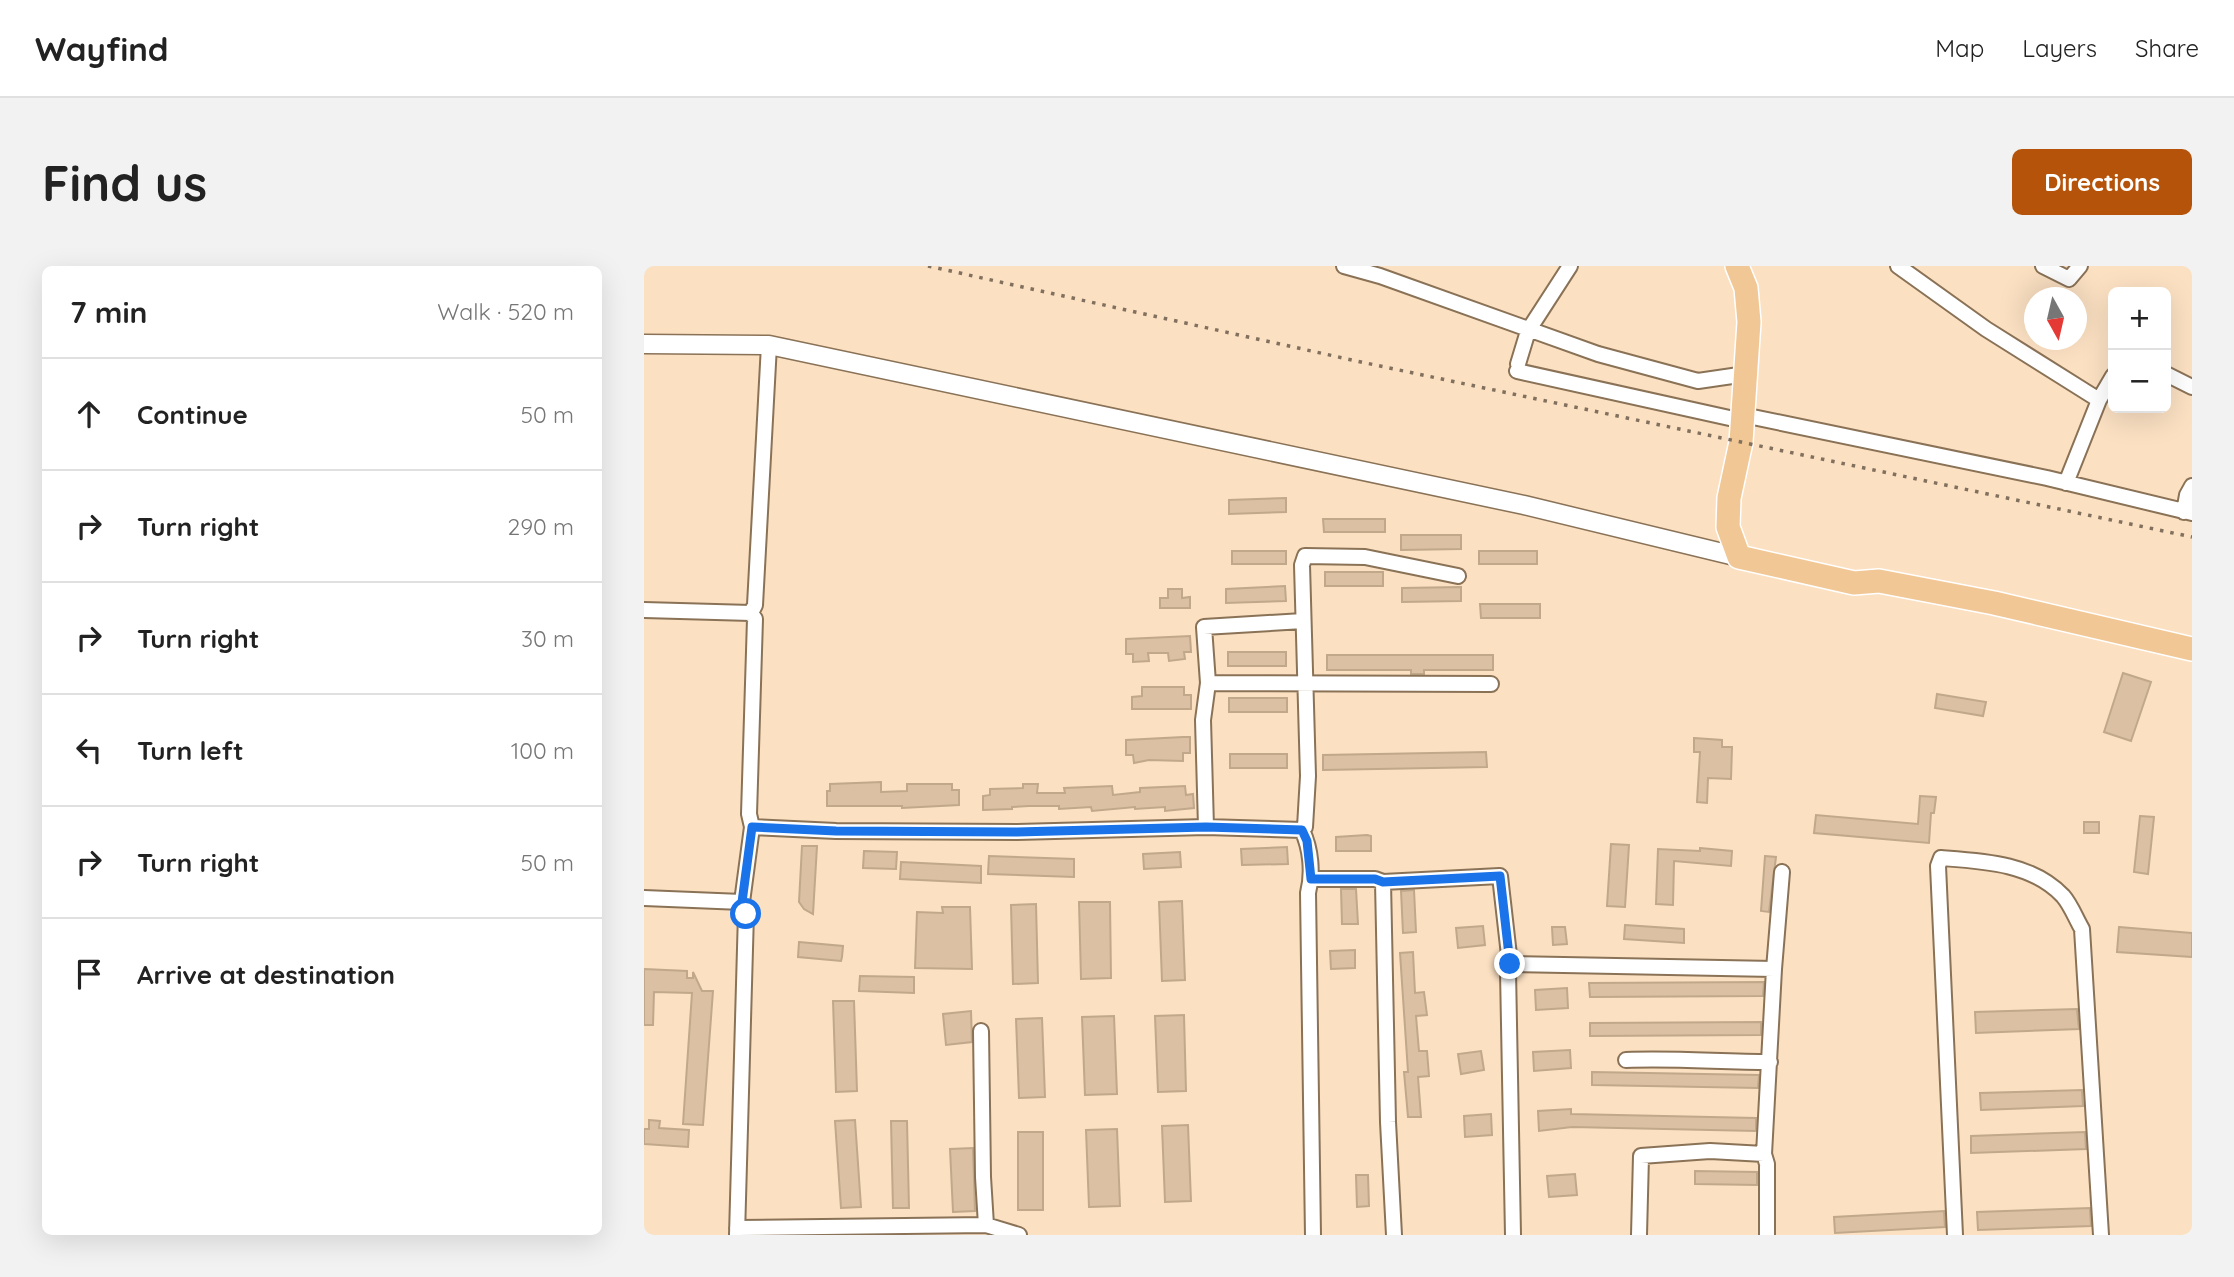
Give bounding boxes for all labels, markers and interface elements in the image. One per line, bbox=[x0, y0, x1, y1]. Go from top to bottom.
text: Wayfind bbox=[35, 28, 169, 69]
text: Map bbox=[1935, 33, 1984, 63]
text: Layers bbox=[2022, 33, 2097, 63]
text: Share bbox=[2135, 33, 2199, 63]
button: Directions bbox=[2012, 149, 2192, 215]
text: Find us bbox=[42, 152, 207, 213]
north arrow bbox=[2024, 287, 2087, 350]
map controls bbox=[2108, 287, 2171, 413]
button: + bbox=[2108, 287, 2171, 350]
text: 7 min bbox=[70, 293, 148, 331]
text: Walk · 520 m bbox=[437, 297, 574, 326]
button: − bbox=[2108, 350, 2171, 413]
icon: ahead bbox=[70, 395, 108, 433]
text: Continue bbox=[137, 398, 248, 431]
text: 50 m bbox=[521, 400, 574, 429]
icon: right bbox=[70, 507, 108, 545]
text: Turn right bbox=[137, 510, 259, 543]
text: 290 m bbox=[507, 512, 574, 541]
icon: right bbox=[70, 619, 108, 657]
text: Turn right bbox=[137, 622, 259, 655]
text: 30 m bbox=[521, 624, 574, 653]
icon: left bbox=[70, 731, 108, 769]
text: Turn left bbox=[137, 734, 244, 767]
text: 100 m bbox=[511, 736, 574, 765]
icon: right bbox=[70, 843, 108, 881]
text: Turn right bbox=[137, 846, 259, 879]
text: 50 m bbox=[521, 848, 574, 877]
route start bbox=[730, 898, 761, 929]
route end bbox=[1494, 948, 1525, 979]
icon: arrive bbox=[70, 955, 108, 993]
text: Arrive at destination bbox=[137, 958, 395, 991]

